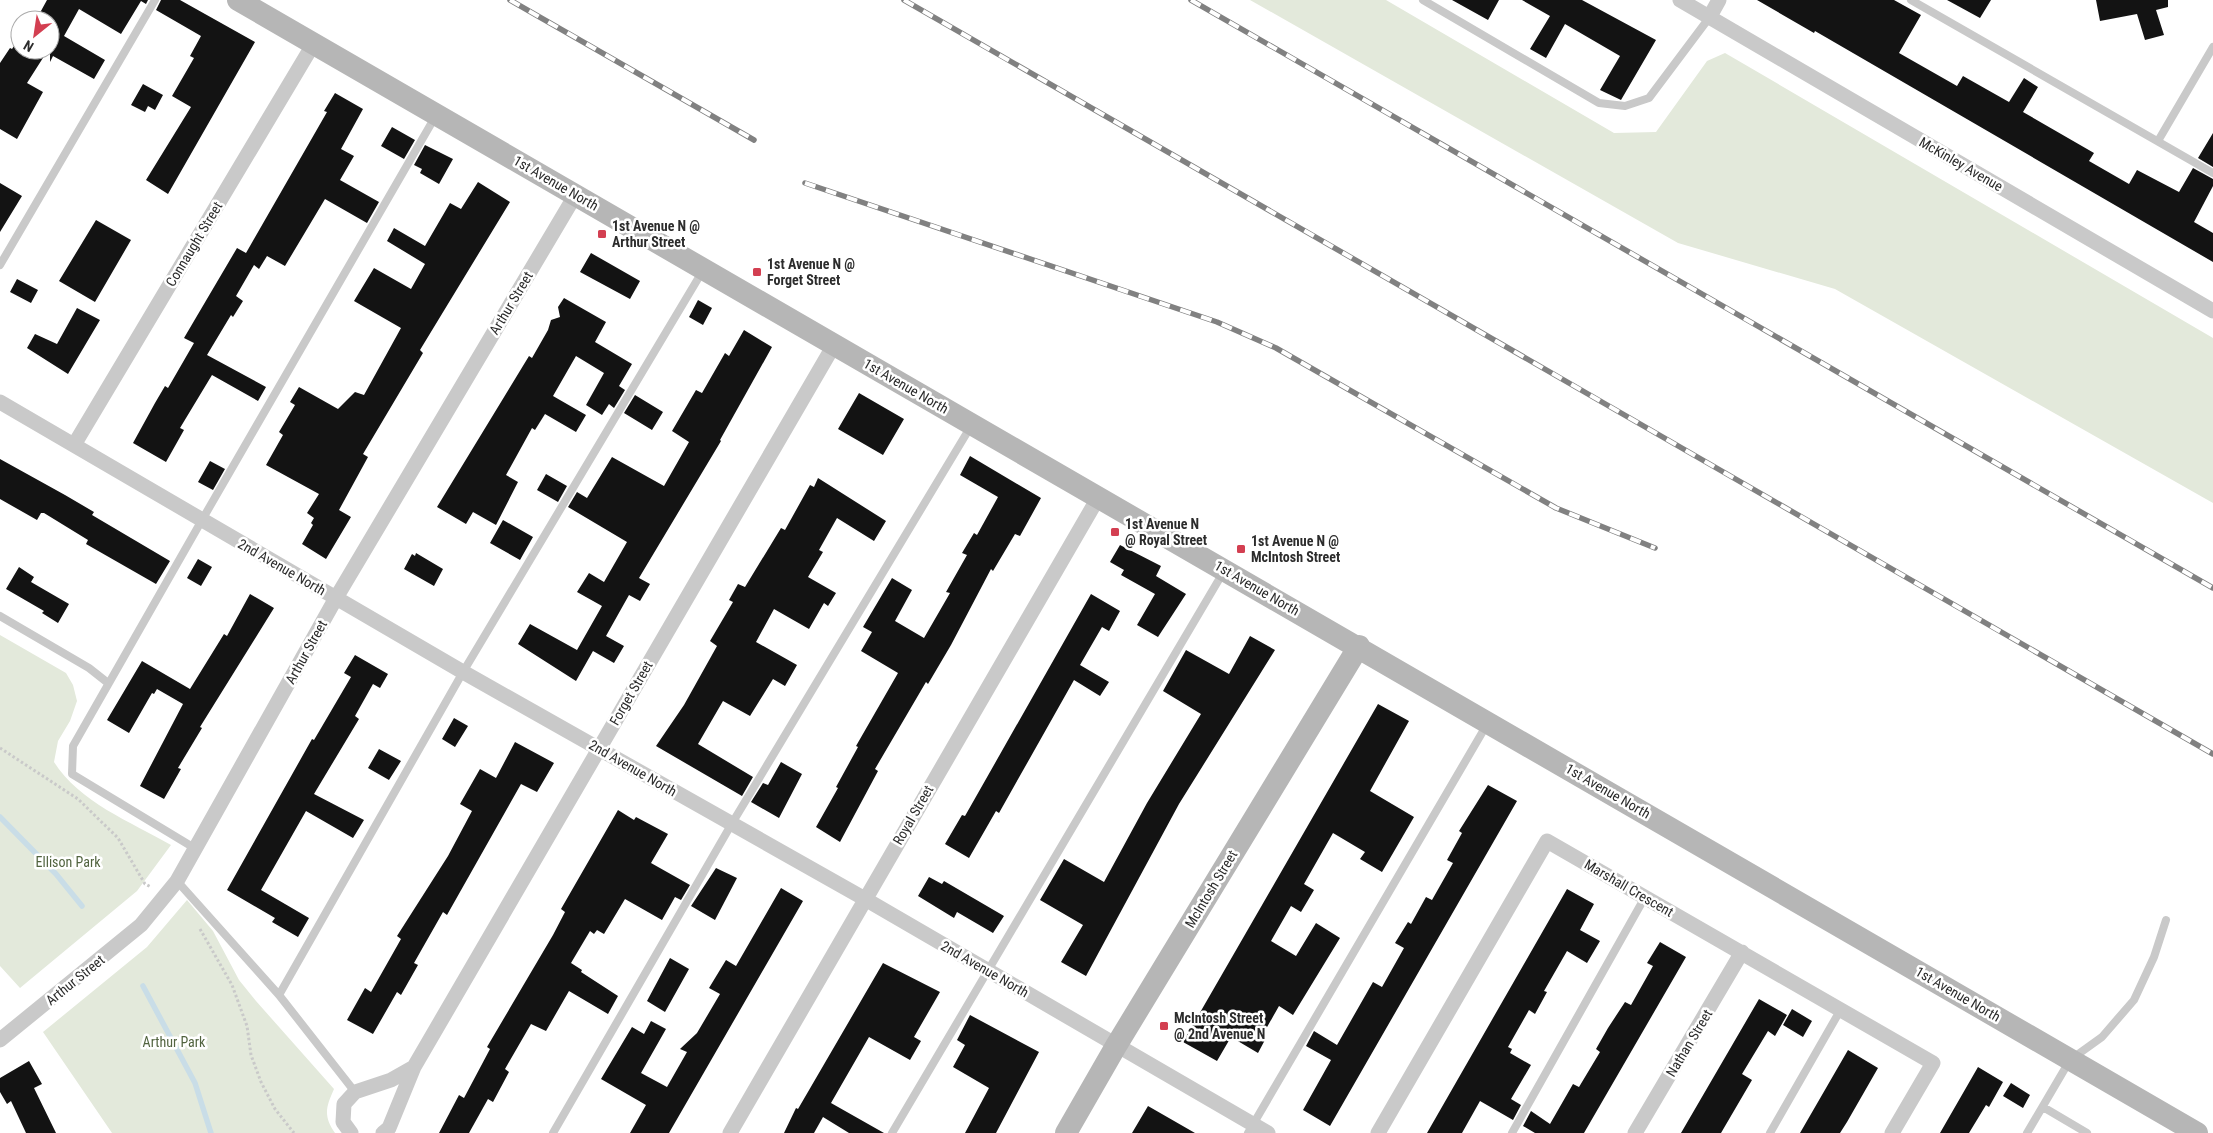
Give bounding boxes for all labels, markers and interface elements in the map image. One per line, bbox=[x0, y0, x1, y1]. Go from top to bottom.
north arrow bbox=[10, 10, 60, 60]
text: N bbox=[21, 37, 36, 55]
street label: McKinley Avenue bbox=[1916, 134, 2006, 195]
street label: 1st Avenue North bbox=[511, 152, 601, 214]
street label: Connaught Street bbox=[162, 199, 226, 289]
place label: 1st Avenue N @ Arthur Street bbox=[612, 218, 700, 250]
marker: 1st Avenue N @ Arthur Street bbox=[596, 228, 608, 240]
place label: 1st Avenue N @ Forget Street bbox=[767, 256, 855, 288]
marker: 1st Avenue N @ Forget Street bbox=[751, 266, 763, 278]
street label: Arthur Street bbox=[486, 269, 536, 337]
street label: 1st Avenue North bbox=[861, 355, 951, 417]
place label: 1st Avenue N @ Royal Street bbox=[1125, 516, 1207, 548]
marker: 1st Avenue N @ Royal Street bbox=[1109, 526, 1121, 538]
place label: 1st Avenue N @ McIntosh Street bbox=[1251, 533, 1340, 565]
street label: 2nd Avenue North bbox=[235, 535, 329, 599]
marker: 1st Avenue N @ McIntosh Street bbox=[1235, 543, 1247, 555]
street label: 1st Avenue North bbox=[1212, 557, 1302, 619]
street label: Arthur Street bbox=[282, 617, 330, 687]
street label: Forget Street bbox=[606, 658, 656, 728]
street label: 2nd Avenue North bbox=[586, 736, 680, 800]
street label: 1st Avenue North bbox=[1563, 760, 1653, 822]
street label: Royal Street bbox=[890, 782, 936, 848]
street label: McIntosh Street bbox=[1182, 847, 1240, 931]
park label: Ellison Park bbox=[36, 854, 101, 870]
street label: Marshall Crescent bbox=[1582, 856, 1676, 920]
street label: 2nd Avenue North bbox=[938, 937, 1032, 1001]
street label: Arthur Street bbox=[43, 952, 107, 1008]
street label: 1st Avenue North bbox=[1913, 963, 2003, 1025]
street label: Nathan Street bbox=[1663, 1006, 1715, 1080]
place label: McIntosh Street @ 2nd Avenue N bbox=[1174, 1010, 1265, 1042]
marker: McIntosh Street @ 2nd Avenue N bbox=[1158, 1020, 1170, 1032]
park label: Arthur Park bbox=[143, 1034, 206, 1050]

